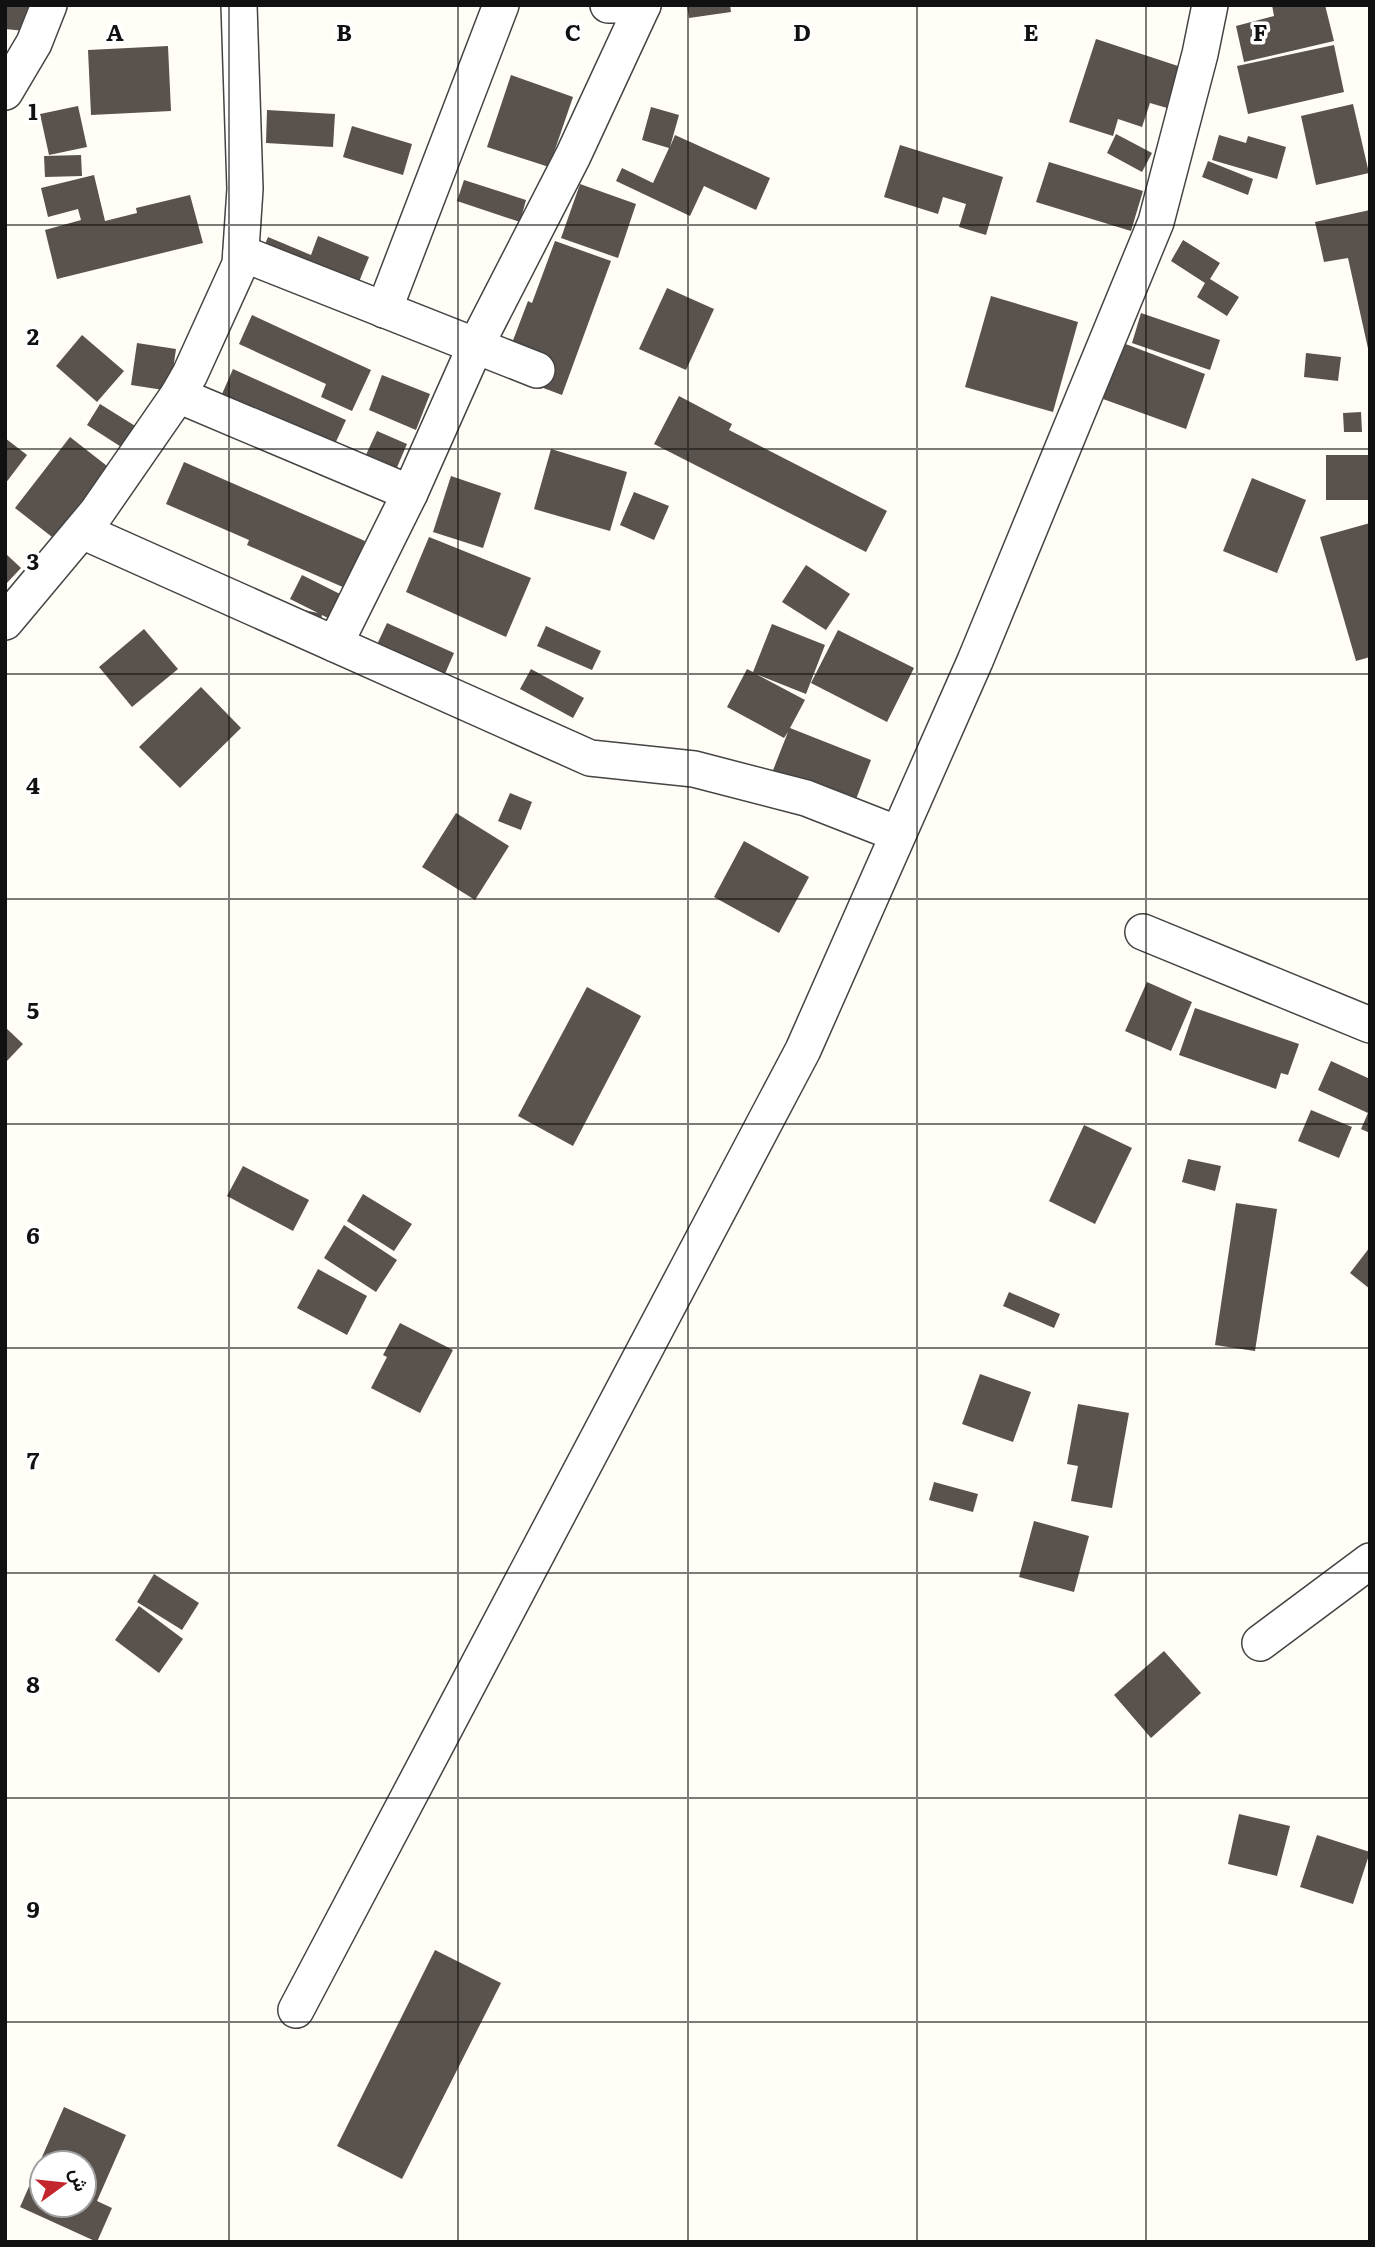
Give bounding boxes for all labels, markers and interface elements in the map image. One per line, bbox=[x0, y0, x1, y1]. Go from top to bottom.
text: A bbox=[106, 14, 124, 48]
text: B bbox=[336, 14, 352, 48]
text: C bbox=[565, 14, 581, 48]
text: D bbox=[793, 14, 811, 48]
text: E bbox=[1023, 14, 1039, 48]
text: F bbox=[1253, 14, 1268, 48]
text: 1 bbox=[28, 93, 38, 127]
text: 2 bbox=[27, 318, 39, 352]
text: 3 bbox=[27, 543, 39, 577]
text: 4 bbox=[26, 767, 40, 801]
text: 5 bbox=[27, 992, 39, 1026]
text: 6 bbox=[26, 1217, 40, 1251]
text: 7 bbox=[27, 1442, 40, 1476]
text: 8 bbox=[26, 1666, 40, 1700]
text: 9 bbox=[26, 1891, 40, 1925]
north arrow bbox=[28, 2149, 98, 2219]
text: ش bbox=[64, 2165, 97, 2194]

